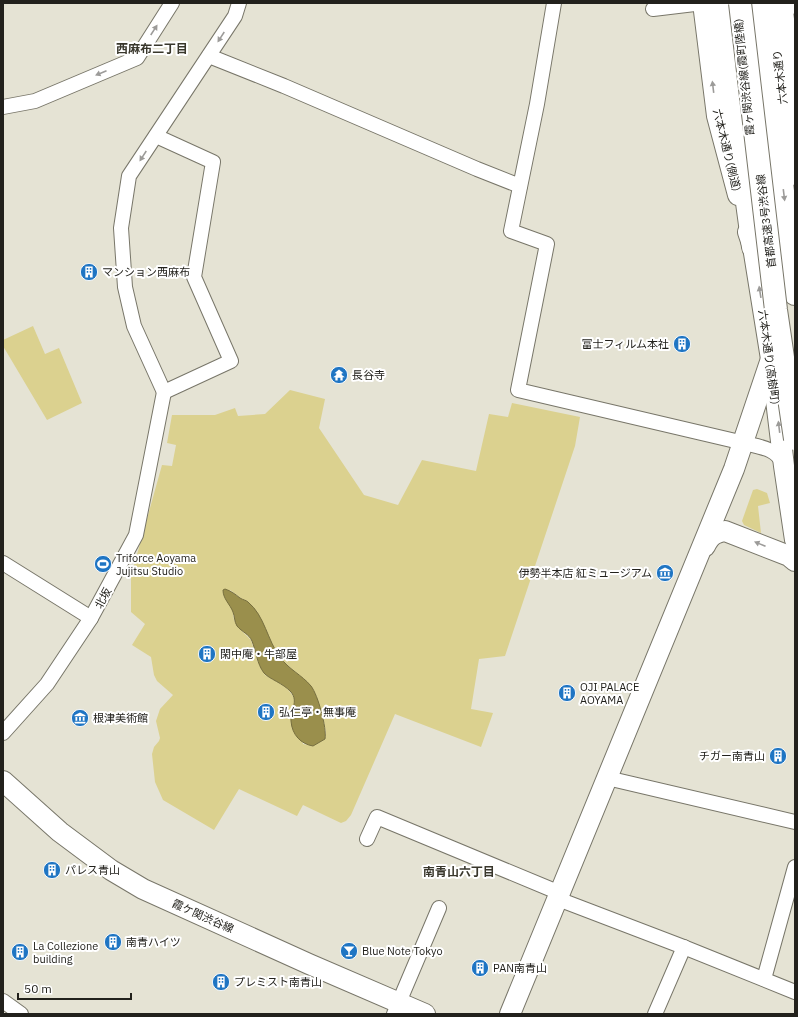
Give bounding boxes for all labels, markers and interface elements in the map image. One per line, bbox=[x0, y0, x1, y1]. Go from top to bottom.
street label: 霞ヶ関渋谷線(霞町陸橋) bbox=[731, 18, 757, 136]
one-way arrow bbox=[150, 25, 158, 36]
one-way arrow bbox=[217, 32, 225, 42]
district label: 西麻布二丁目 bbox=[116, 41, 188, 56]
street label: 六本木通り bbox=[770, 49, 790, 105]
one-way arrow bbox=[95, 70, 106, 76]
one-way arrow bbox=[710, 81, 717, 94]
street label: 六本木通り(側道) bbox=[710, 107, 744, 193]
one-way arrow bbox=[139, 151, 147, 161]
street label: 首都高速3号渋谷線 bbox=[753, 173, 779, 269]
one-way arrow bbox=[780, 189, 787, 201]
building icon: マンション西麻布 bbox=[79, 262, 99, 282]
place label: マンション西麻布 bbox=[102, 265, 190, 279]
one-way arrow bbox=[757, 286, 763, 298]
street label: 六本木通り(高樹町) bbox=[755, 309, 783, 405]
building icon: 富士フィルム本社 bbox=[672, 334, 692, 354]
place label: 富士フィルム本社 bbox=[581, 337, 669, 351]
temple icon: 長谷寺 bbox=[329, 365, 349, 385]
place label: 長谷寺 bbox=[352, 368, 385, 382]
one-way arrow bbox=[776, 421, 782, 433]
one-way arrow bbox=[754, 541, 766, 547]
place label: Triforce Aoyama Jujitsu Studio bbox=[116, 551, 196, 578]
sports icon: Triforce Aoyama Jujitsu Studio bbox=[93, 554, 113, 574]
museum icon: 伊勢半本店 紅ミュージアム bbox=[655, 563, 675, 583]
place label: 伊勢半本店 紅ミュージアム bbox=[518, 566, 652, 580]
street label: 北坂 bbox=[92, 585, 114, 611]
building icon: 閑中庵・牛部屋 bbox=[197, 644, 217, 664]
place label: 閑中庵・牛部屋 bbox=[220, 647, 297, 661]
place label: OJI PALACE AOYAMA bbox=[580, 680, 639, 707]
building icon: OJI PALACE AOYAMA bbox=[557, 683, 577, 703]
building icon: 弘仁亭・無事庵 bbox=[256, 702, 276, 722]
place label: 弘仁亭・無事庵 bbox=[279, 705, 356, 719]
museum icon: 根津美術館 bbox=[70, 708, 90, 728]
place label: 根津美術館 bbox=[93, 711, 148, 725]
building icon: チガー南青山 bbox=[768, 746, 788, 766]
place label: チガー南青山 bbox=[699, 749, 765, 763]
building icon: パレス青山 bbox=[42, 860, 62, 880]
place label: パレス青山 bbox=[65, 863, 120, 877]
district label: 南青山六丁目 bbox=[423, 864, 495, 879]
street label: 霞ケ関渋谷線 bbox=[170, 896, 236, 936]
building icon: 南青ハイツ bbox=[103, 932, 123, 952]
place label: 南青ハイツ bbox=[126, 935, 181, 949]
place label: La Collezione building bbox=[33, 939, 98, 966]
bar icon: Blue Note Tokyo bbox=[339, 941, 359, 961]
building icon: La Collezione building bbox=[10, 942, 30, 962]
place label: Blue Note Tokyo bbox=[362, 944, 443, 958]
building icon: PAN南青山 bbox=[470, 958, 490, 978]
place label: PAN南青山 bbox=[493, 961, 547, 975]
building icon: プレミスト南青山 bbox=[211, 972, 231, 992]
scale bar bbox=[18, 975, 131, 1001]
place label: プレミスト南青山 bbox=[234, 975, 322, 989]
text: 50 m bbox=[24, 981, 52, 996]

